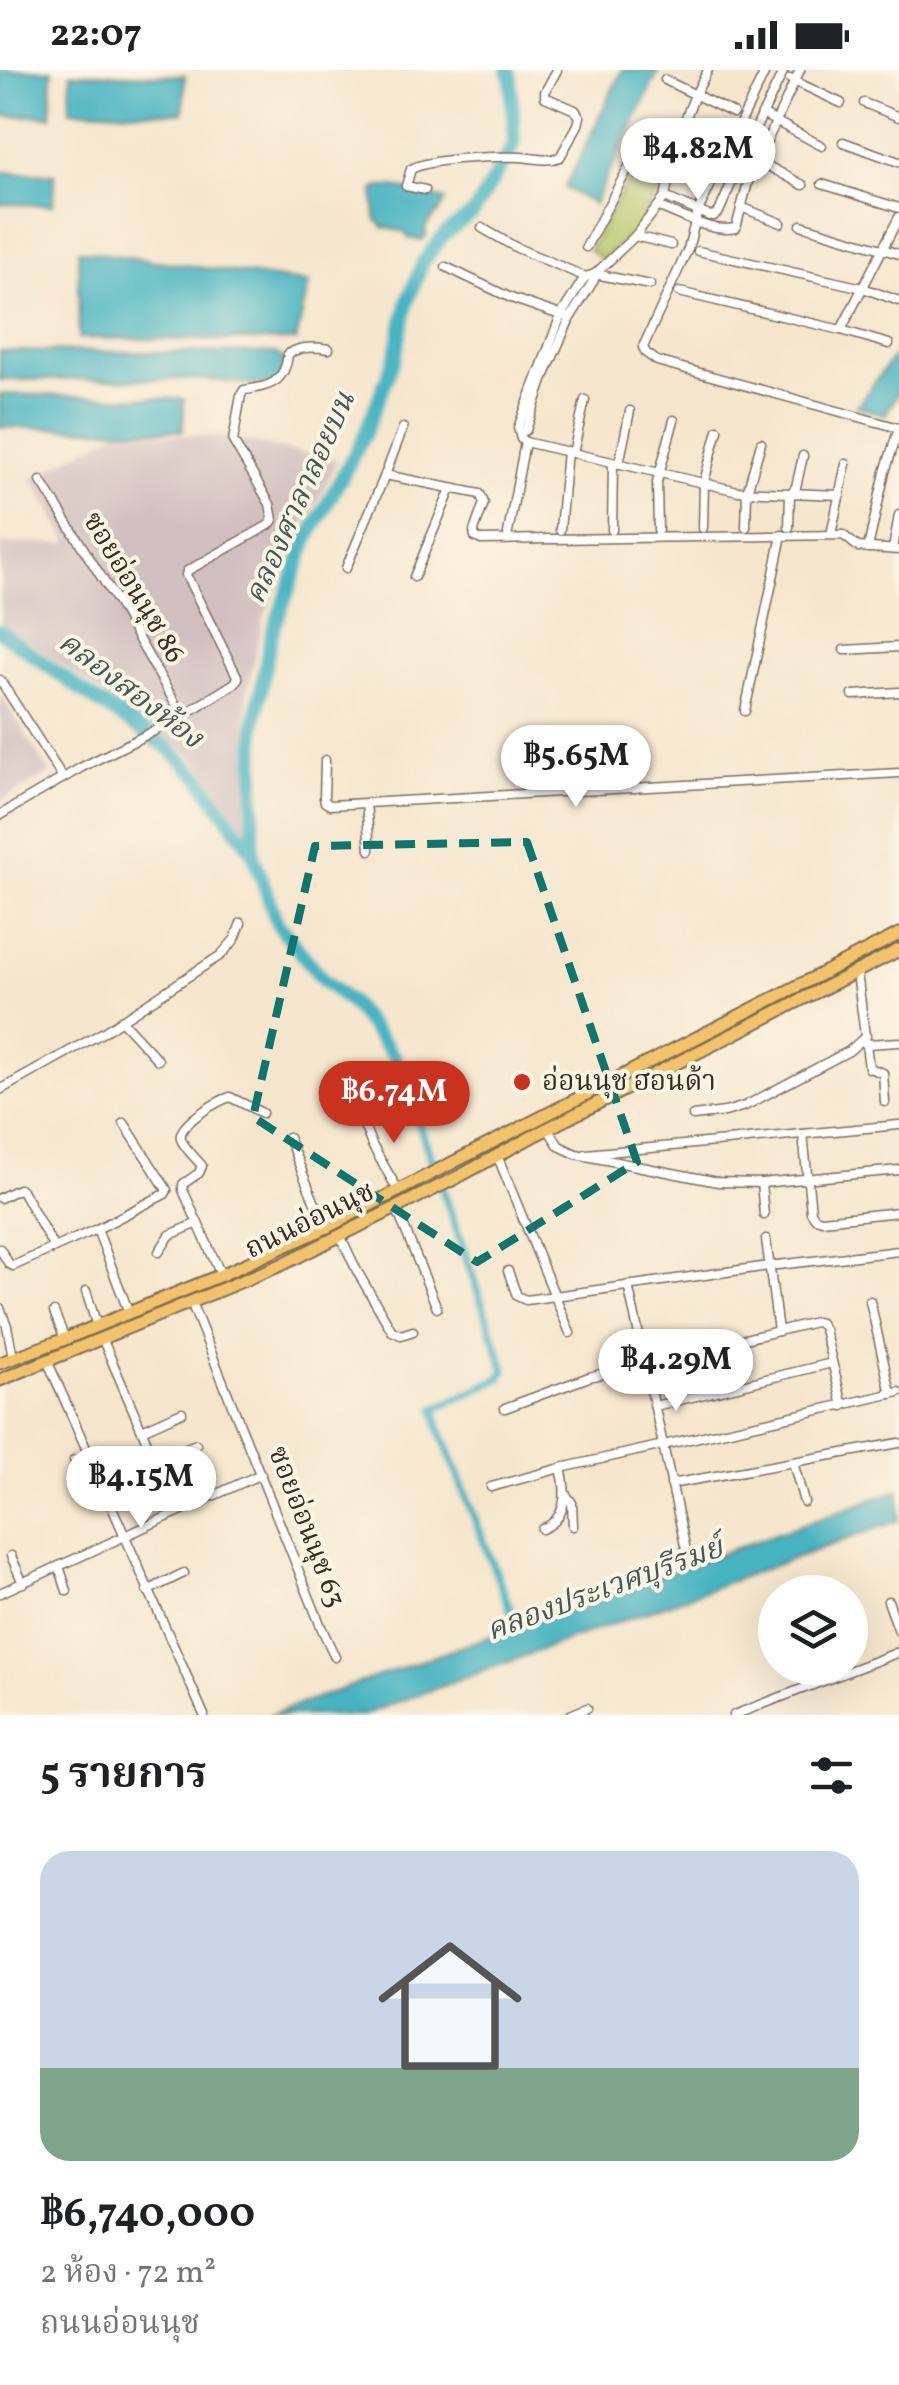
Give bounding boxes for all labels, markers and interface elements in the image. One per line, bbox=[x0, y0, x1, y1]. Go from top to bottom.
text: 22:07 bbox=[50, 9, 142, 62]
pin: ฿4.82M bbox=[617, 118, 779, 203]
text: ฿4.82M bbox=[642, 128, 754, 172]
water label: คลองศาลาลอยบน bbox=[235, 385, 367, 611]
street label: ซอยอ่อนนุช 86 bbox=[73, 505, 193, 671]
water label: คลองสองห้อง bbox=[49, 623, 212, 760]
pin: ฿5.65M bbox=[495, 725, 657, 810]
text: ฿5.65M bbox=[523, 735, 629, 779]
pin: ฿6.74M bbox=[313, 1061, 475, 1146]
place label: อ่อนนุช ฮอนด้า bbox=[542, 1063, 716, 1102]
text: ฿6.74M bbox=[341, 1071, 447, 1115]
marker: อ่อนนุช ฮอนด้า bbox=[511, 1071, 533, 1093]
street label: ถนนอ่อนนุช bbox=[239, 1173, 381, 1269]
pin: ฿4.29M bbox=[595, 1329, 757, 1414]
text: ฿4.29M bbox=[620, 1339, 732, 1383]
street label: ซอยอ่อนนุช 63 bbox=[257, 1441, 355, 1613]
pin: ฿4.15M bbox=[60, 1446, 222, 1531]
text: ฿4.15M bbox=[88, 1456, 194, 1500]
water label: คลองประเวศบุรีรมย์ bbox=[481, 1526, 735, 1652]
map controls bbox=[758, 1575, 868, 1685]
button: layers bbox=[758, 1575, 868, 1685]
text: 5 รายการ bbox=[40, 1747, 207, 1806]
icon: filters bbox=[804, 1748, 859, 1803]
icon: home bbox=[360, 1916, 540, 2096]
text: ฿6,740,000 bbox=[40, 2186, 255, 2245]
text: 2 ห้อง · 72 m² bbox=[40, 2252, 216, 2296]
text: ถนนอ่อนนุช bbox=[40, 2303, 200, 2347]

